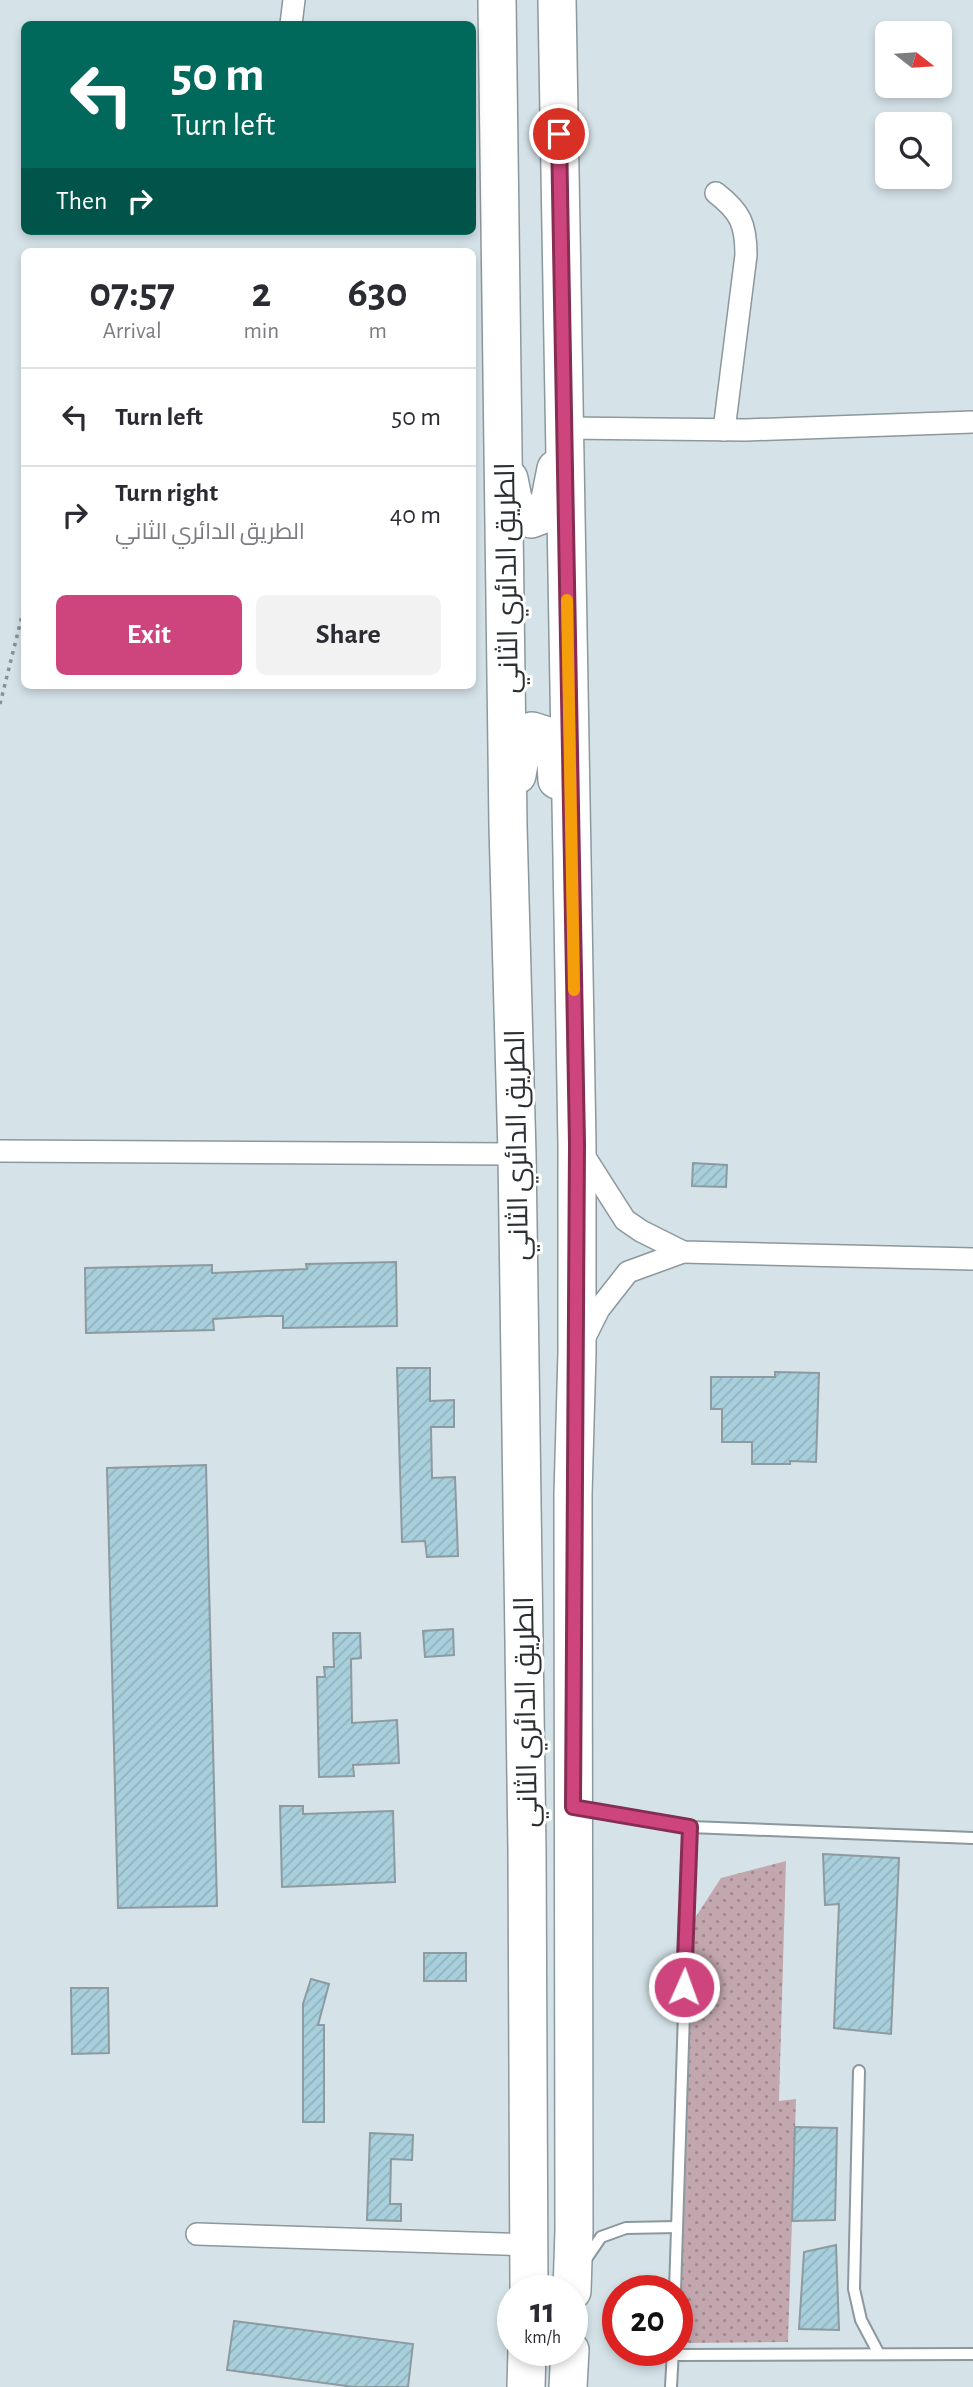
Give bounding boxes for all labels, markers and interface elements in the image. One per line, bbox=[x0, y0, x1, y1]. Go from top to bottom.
north arrow bbox=[875, 21, 952, 98]
map controls bbox=[875, 21, 952, 189]
icon: left bbox=[56, 49, 147, 140]
text: 50 m bbox=[171, 51, 265, 100]
pin bbox=[529, 104, 589, 164]
text: Turn left bbox=[171, 109, 275, 141]
button: search bbox=[875, 112, 952, 189]
icon: arrive bbox=[540, 115, 578, 153]
icon: right bbox=[121, 182, 159, 220]
text: Then bbox=[56, 188, 107, 214]
text: 07:57 bbox=[89, 272, 175, 314]
text: 2 bbox=[251, 272, 271, 314]
text: 630 bbox=[347, 272, 408, 314]
text: Arrival bbox=[103, 320, 162, 343]
text: min bbox=[243, 320, 279, 343]
text: m bbox=[368, 320, 387, 343]
icon: left bbox=[56, 398, 94, 436]
text: Turn left bbox=[115, 404, 203, 430]
text: 50 m bbox=[391, 404, 441, 430]
street label: الطريق الدائري الثاني bbox=[491, 462, 530, 694]
text: Turn right bbox=[115, 480, 218, 506]
icon: right bbox=[56, 496, 94, 534]
text: 40 m bbox=[390, 502, 441, 528]
text: الطريق الدائري الثاني bbox=[115, 521, 305, 544]
button: Exit bbox=[56, 595, 242, 675]
button: Share bbox=[256, 595, 441, 675]
street label: الطريق الدائري الثاني bbox=[501, 1029, 540, 1261]
street label: الطريق الدائري الثاني bbox=[510, 1596, 549, 1828]
position arrow bbox=[647, 1950, 721, 2024]
speed limit sign: 20 bbox=[602, 2275, 693, 2366]
text: 11 bbox=[530, 2294, 555, 2329]
text: km/h bbox=[524, 2329, 561, 2347]

